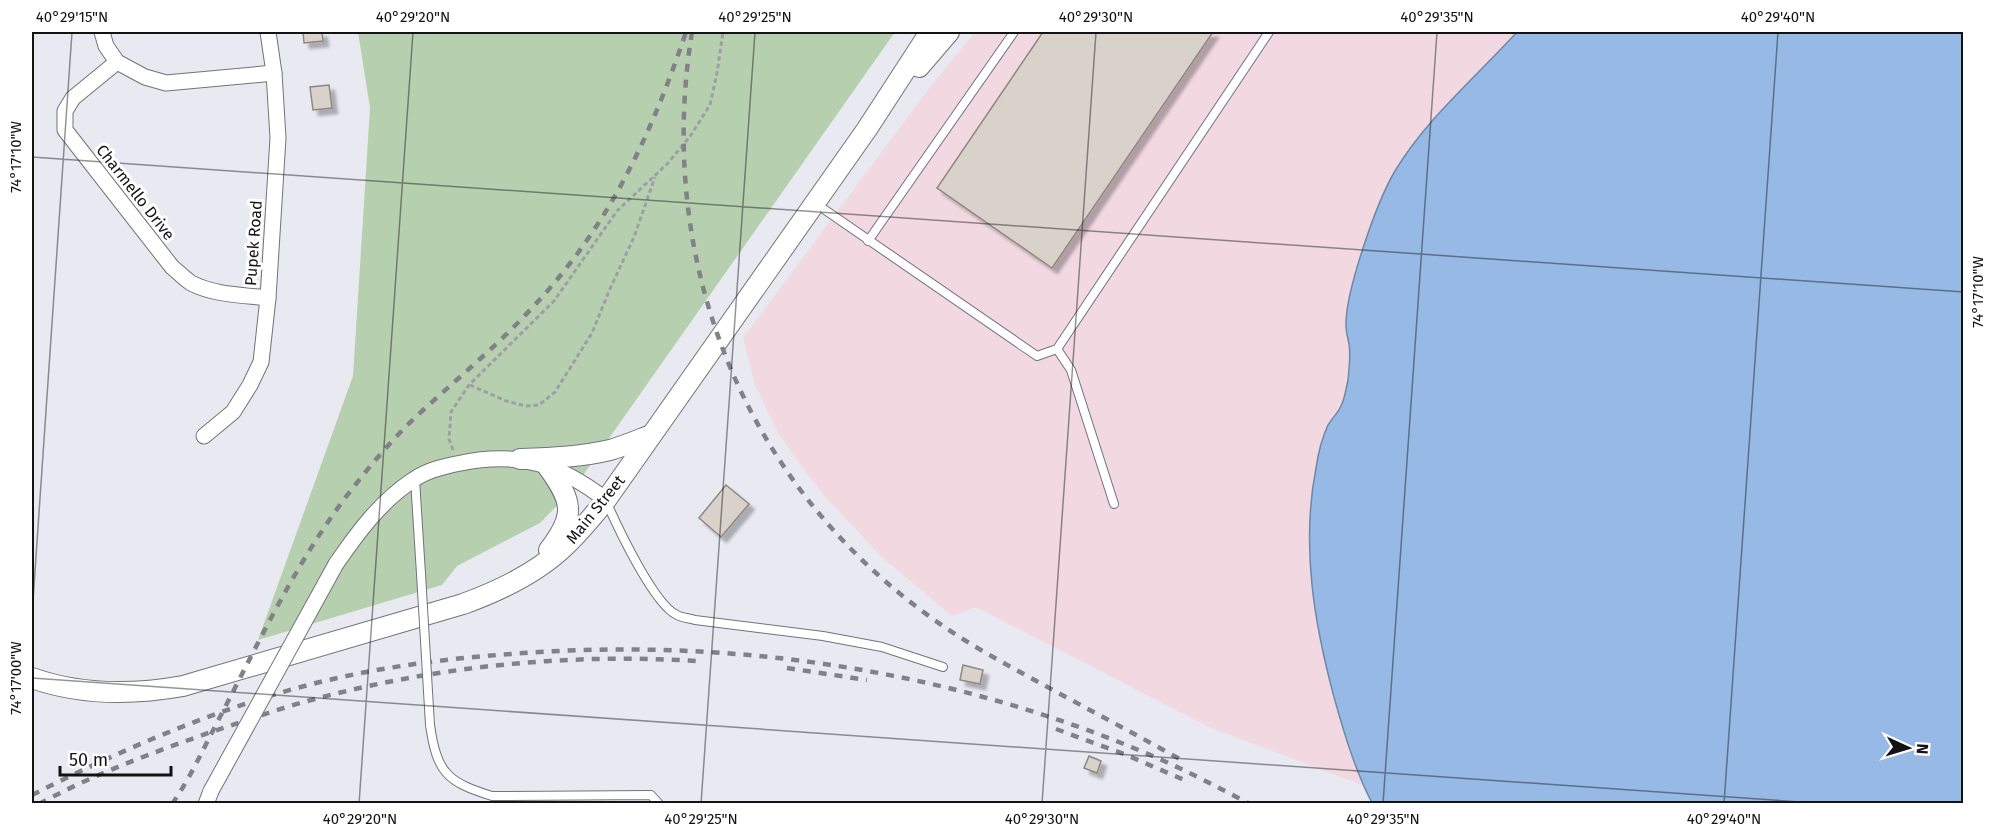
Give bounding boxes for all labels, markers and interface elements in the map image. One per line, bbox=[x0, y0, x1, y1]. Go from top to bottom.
text: 40°29'15"N bbox=[36, 8, 108, 26]
text: 40°29'20"N bbox=[376, 8, 450, 26]
text: 40°29'25"N bbox=[718, 8, 792, 26]
text: 40°29'30"N bbox=[1059, 8, 1133, 26]
text: 40°29'35"N bbox=[1400, 8, 1474, 26]
text: 40°29'40"N bbox=[1741, 8, 1815, 26]
text: 74°17'10"W bbox=[7, 121, 25, 193]
street label: Charmello Drive bbox=[92, 141, 179, 244]
street label: Pupek Road bbox=[241, 200, 266, 286]
text: 74°17'10"W bbox=[1969, 256, 1987, 328]
street label: Main Street bbox=[562, 471, 629, 547]
text: 74°17'00"W bbox=[7, 641, 25, 715]
north arrow bbox=[1878, 718, 1938, 778]
scale bar bbox=[60, 739, 171, 777]
text: N bbox=[1913, 743, 1932, 755]
text: 50 m bbox=[69, 749, 108, 771]
text: 40°29'20"N bbox=[323, 810, 397, 828]
text: 40°29'25"N bbox=[664, 810, 738, 828]
text: 40°29'30"N bbox=[1005, 810, 1079, 828]
text: 40°29'35"N bbox=[1346, 810, 1420, 828]
text: 40°29'40"N bbox=[1687, 810, 1761, 828]

